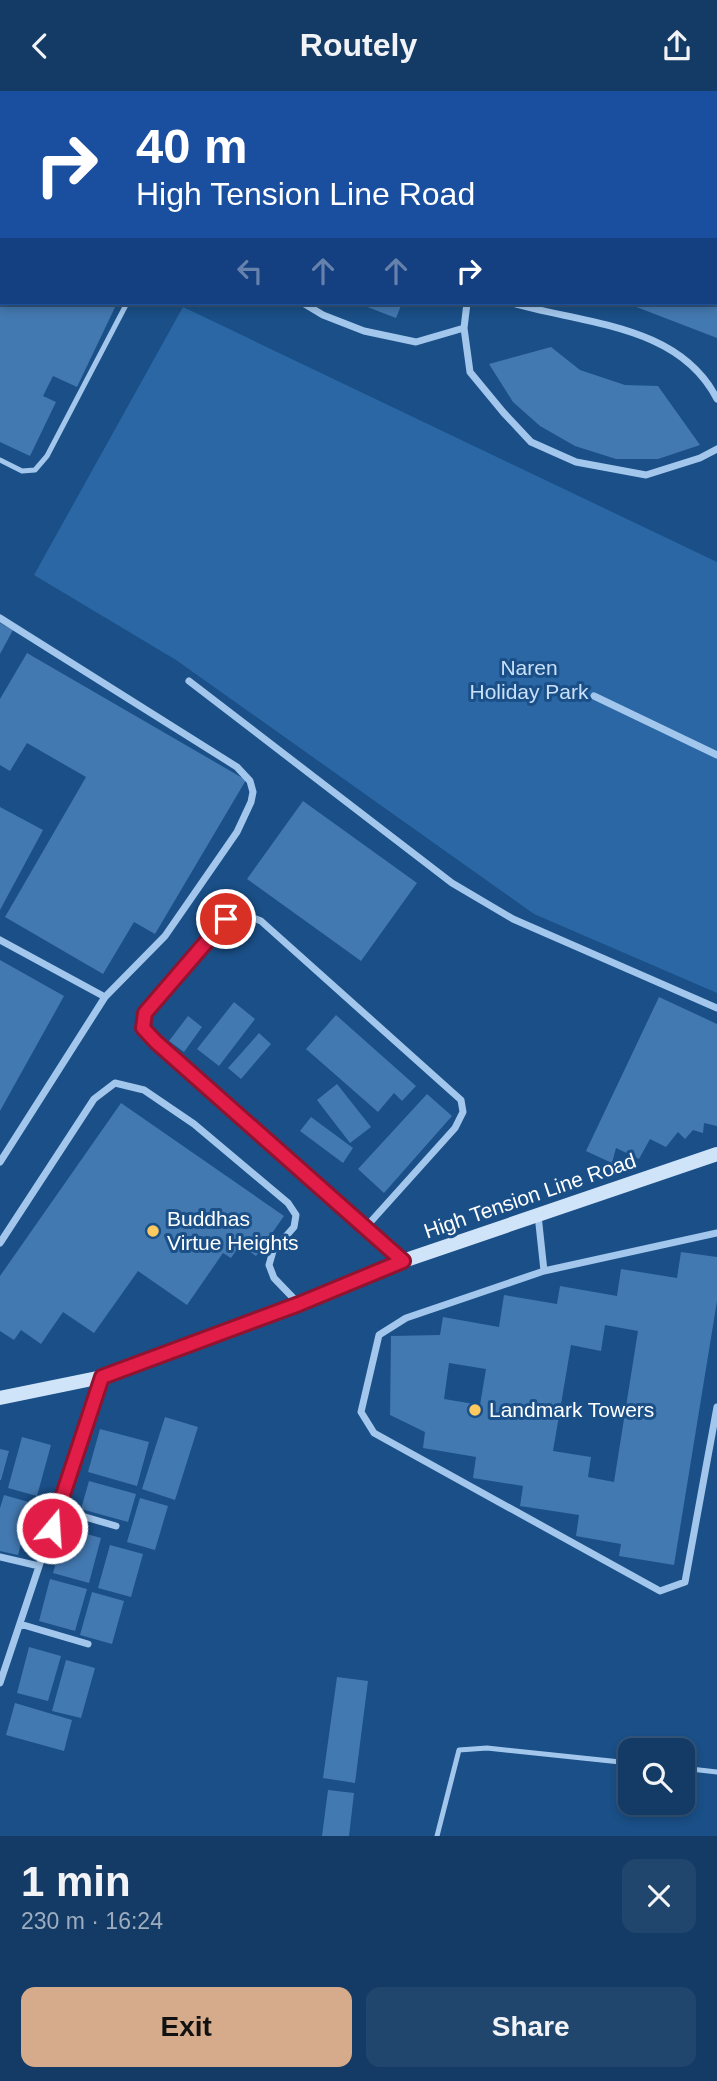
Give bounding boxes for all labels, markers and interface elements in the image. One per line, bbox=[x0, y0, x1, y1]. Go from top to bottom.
icon: back bbox=[21, 27, 59, 65]
text: Routely bbox=[300, 27, 417, 63]
icon: share bbox=[658, 27, 696, 65]
icon: right bbox=[21, 119, 112, 210]
text: 40 m bbox=[136, 119, 248, 173]
text: High Tension Line Road bbox=[136, 176, 475, 212]
icon: left bbox=[231, 252, 269, 290]
icon: ahead bbox=[304, 252, 342, 290]
icon: ahead bbox=[377, 252, 415, 290]
icon: right bbox=[450, 252, 488, 290]
park label: Naren Holiday Park bbox=[469, 656, 589, 703]
pin bbox=[196, 889, 256, 949]
icon: arrive bbox=[207, 900, 245, 938]
street label: High Tension Line Road bbox=[421, 1148, 639, 1243]
place label: Buddhas Virtue Heights bbox=[167, 1207, 299, 1254]
marker: Buddhas Virtue Heights bbox=[145, 1223, 161, 1239]
place label: Landmark Towers bbox=[489, 1398, 654, 1421]
marker: Landmark Towers bbox=[467, 1402, 483, 1418]
position arrow bbox=[15, 1491, 89, 1565]
map controls bbox=[618, 1738, 695, 1815]
button: search bbox=[618, 1738, 695, 1815]
text: 1 min bbox=[21, 1858, 131, 1905]
button: close bbox=[622, 1859, 696, 1933]
text: 230 m · 16:24 bbox=[21, 1908, 163, 1934]
button: Exit bbox=[21, 1987, 352, 2067]
button: Share bbox=[366, 1987, 696, 2067]

